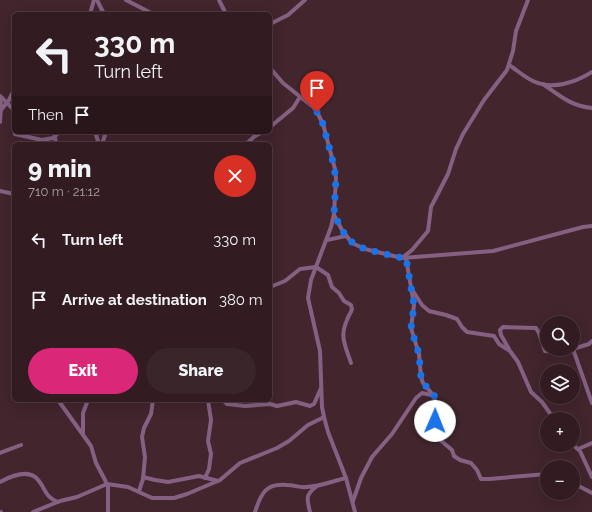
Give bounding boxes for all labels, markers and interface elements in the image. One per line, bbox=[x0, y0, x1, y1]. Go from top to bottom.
text: 330 m bbox=[94, 27, 175, 60]
icon: left bbox=[28, 28, 80, 80]
text: Turn left bbox=[94, 61, 163, 82]
pin bbox=[300, 71, 334, 112]
icon: arrive bbox=[306, 77, 328, 99]
icon: arrive bbox=[71, 104, 93, 126]
text: Then bbox=[28, 106, 63, 124]
text: 9 min bbox=[28, 154, 91, 183]
button: close bbox=[214, 155, 256, 197]
text: 710 m · 21:12 bbox=[28, 184, 100, 199]
icon: left bbox=[28, 229, 50, 251]
text: Turn left bbox=[62, 231, 123, 249]
text: 330 m bbox=[213, 231, 256, 249]
icon: arrive bbox=[28, 289, 50, 311]
text: Arrive at destination bbox=[62, 291, 207, 309]
text: 380 m bbox=[219, 291, 263, 309]
map controls bbox=[540, 316, 580, 500]
button: search bbox=[540, 316, 580, 356]
button: Exit bbox=[28, 348, 138, 394]
button: Share bbox=[146, 348, 256, 394]
button: layers bbox=[540, 364, 580, 404]
position arrow bbox=[414, 400, 456, 442]
button: + bbox=[540, 412, 580, 452]
button: − bbox=[540, 460, 580, 500]

